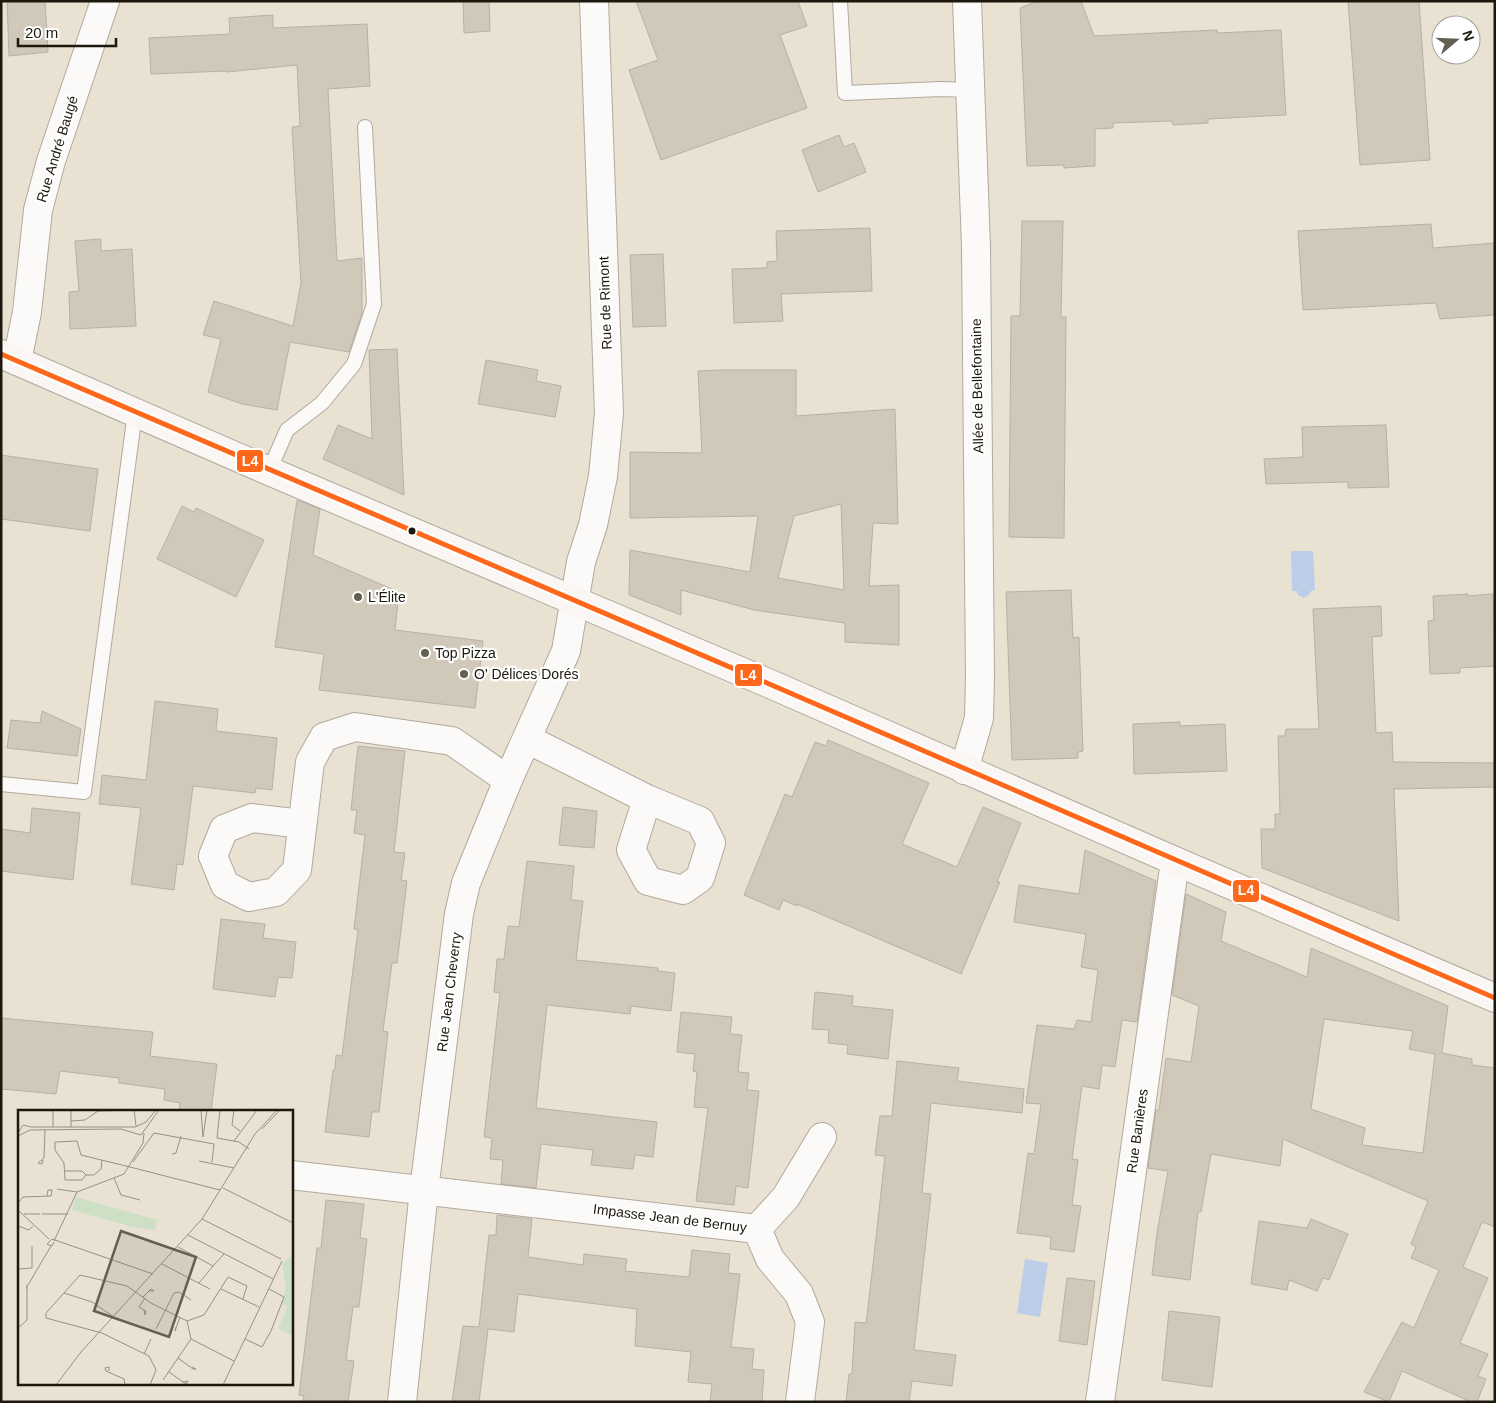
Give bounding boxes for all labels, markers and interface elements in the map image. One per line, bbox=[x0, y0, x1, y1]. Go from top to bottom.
scale bar bbox=[18, 15, 115, 47]
north arrow bbox=[1431, 15, 1481, 65]
text: 20 m bbox=[25, 24, 58, 41]
text: N bbox=[1459, 28, 1478, 43]
street label: Rue André Baugé bbox=[33, 94, 81, 204]
street label: Rue de Rimont bbox=[595, 256, 615, 350]
street label: Allée de Bellefontaine bbox=[968, 318, 986, 454]
line badge: L4 bbox=[236, 449, 264, 473]
text: L4 bbox=[242, 453, 258, 469]
unlabelled marker bbox=[407, 526, 417, 536]
place label: L'Élite bbox=[368, 589, 406, 605]
marker: L'Élite bbox=[352, 591, 364, 603]
place label: Top Pizza bbox=[435, 645, 496, 661]
marker: Top Pizza bbox=[419, 647, 431, 659]
line badge: L4 bbox=[734, 663, 763, 687]
place label: O' Délices Dorés bbox=[474, 666, 579, 682]
text: L4 bbox=[740, 667, 756, 683]
marker: O' Délices Dorés bbox=[458, 668, 470, 680]
line badge: L4 bbox=[1232, 879, 1260, 903]
text: L4 bbox=[1238, 882, 1254, 898]
street label: Rue Jean Cheverry bbox=[434, 931, 464, 1053]
street label: Rue Banières bbox=[1123, 1088, 1151, 1174]
inset map bbox=[18, 1110, 292, 1386]
street label: Impasse Jean de Bernuy bbox=[592, 1201, 748, 1235]

